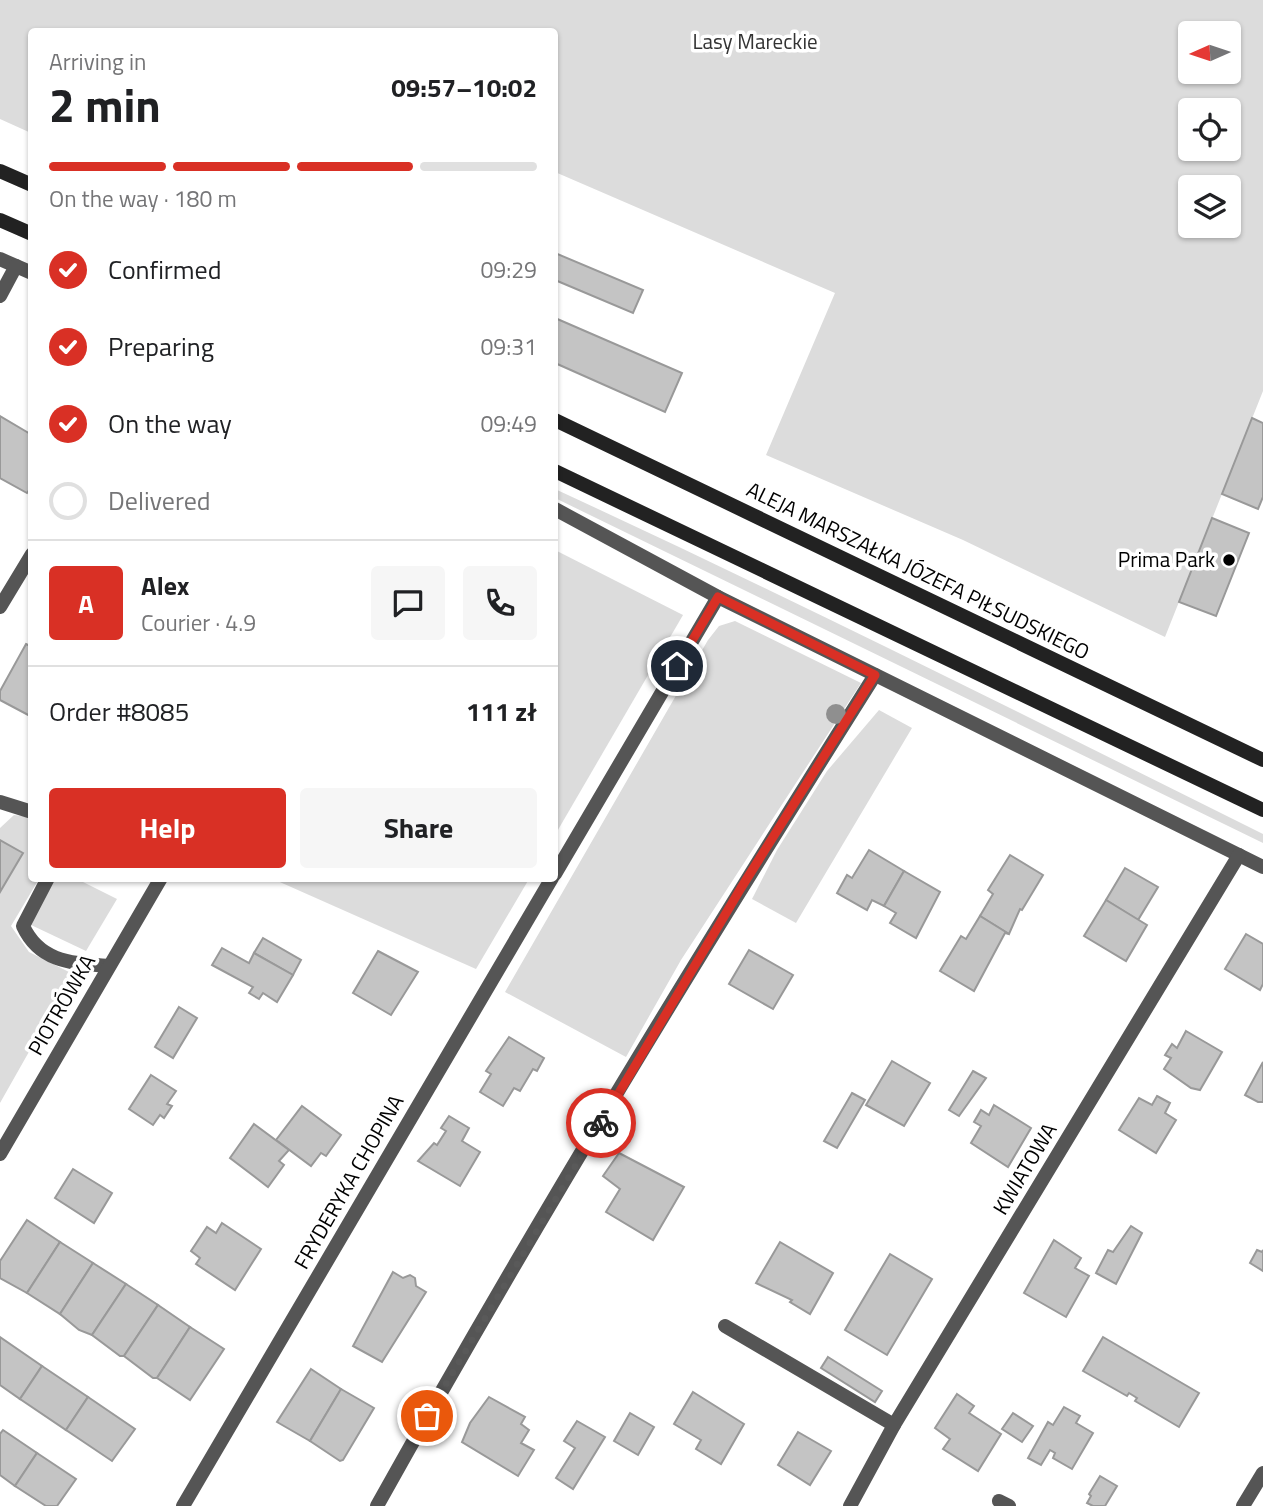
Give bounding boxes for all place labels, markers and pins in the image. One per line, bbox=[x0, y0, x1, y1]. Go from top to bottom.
place label: Prima Park bbox=[1118, 543, 1215, 575]
marker: Prima Park bbox=[1221, 552, 1237, 568]
pin bbox=[647, 636, 707, 696]
pin bbox=[397, 1386, 457, 1446]

